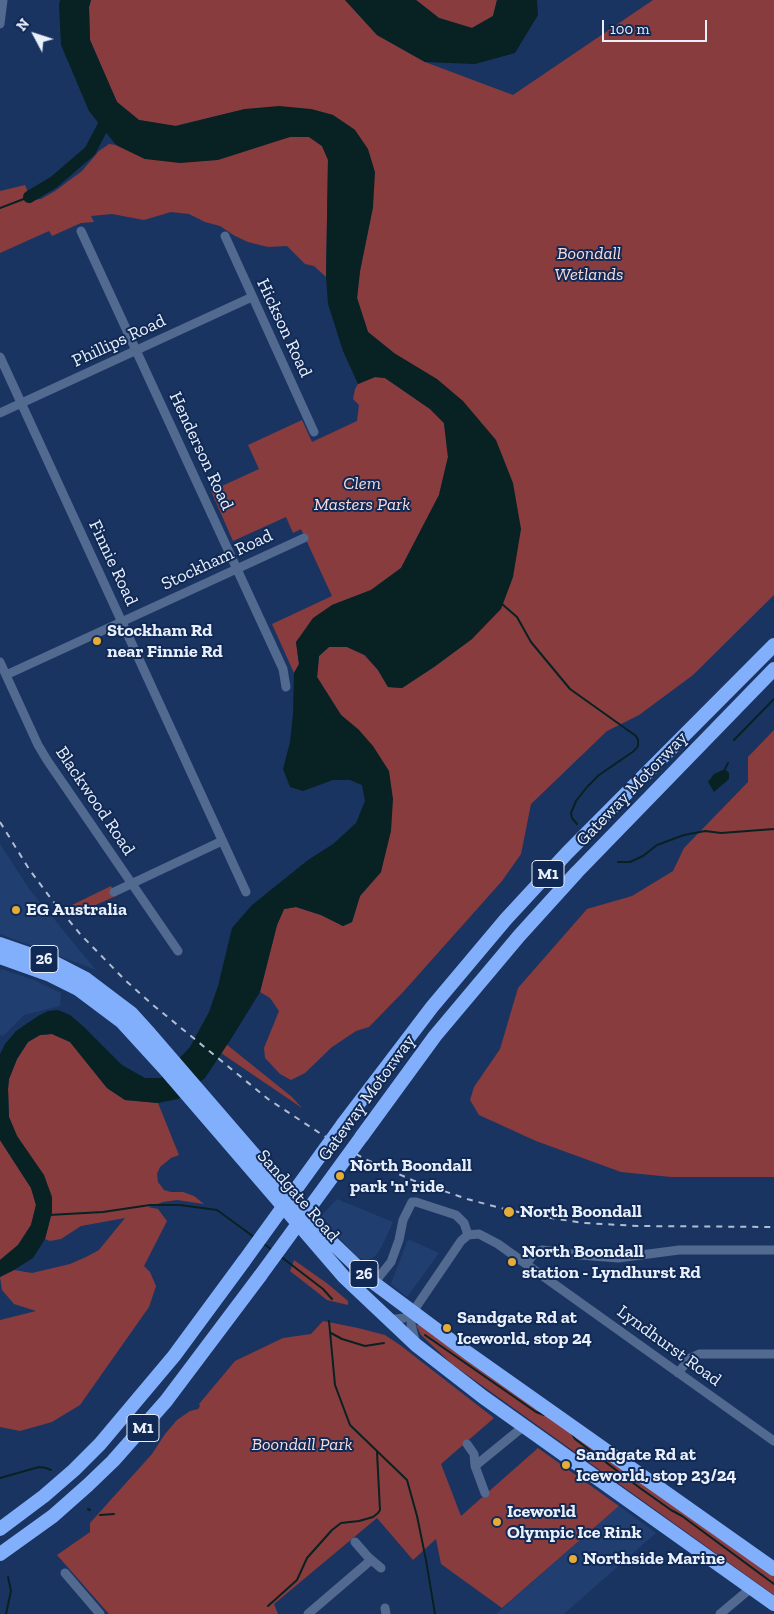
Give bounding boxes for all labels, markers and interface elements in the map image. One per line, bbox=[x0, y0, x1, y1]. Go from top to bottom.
north arrow bbox=[10, 10, 60, 60]
scale bar bbox=[604, 10, 709, 42]
text: N bbox=[13, 16, 33, 35]
text: 100 m bbox=[610, 20, 649, 38]
park label: Boondall Wetlands bbox=[554, 243, 624, 286]
street label: Hickson Road bbox=[252, 275, 316, 381]
street label: Phillips Road bbox=[69, 310, 169, 372]
street label: Henderson Road bbox=[164, 388, 238, 514]
park label: Clem Masters Park bbox=[314, 473, 410, 516]
street label: Finnie Road bbox=[84, 517, 142, 609]
street label: Stockham Road bbox=[158, 525, 276, 595]
place label: Stockham Rd near Finnie Rd bbox=[107, 620, 223, 662]
marker: Stockham Rd near Finnie Rd bbox=[91, 635, 103, 647]
street label: Gateway Motorway bbox=[572, 727, 692, 851]
street label: Blackwood Road bbox=[51, 742, 139, 860]
road number: M1 bbox=[532, 861, 564, 888]
place label: EG Australia bbox=[26, 899, 127, 921]
marker: EG Australia bbox=[10, 904, 22, 916]
road number: 26 bbox=[30, 946, 58, 972]
street label: Gateway Motorway bbox=[314, 1031, 420, 1165]
street label: Sandgate Road bbox=[252, 1146, 344, 1246]
place label: North Boondall park 'n' ride bbox=[350, 1155, 472, 1198]
marker: North Boondall park 'n' ride bbox=[334, 1170, 346, 1182]
place label: North Boondall bbox=[520, 1201, 642, 1223]
marker: North Boondall bbox=[502, 1205, 516, 1219]
place label: North Boondall station - Lyndhurst Rd bbox=[522, 1241, 701, 1284]
marker: North Boondall station - Lyndhurst Rd bbox=[506, 1256, 518, 1268]
road number: 26 bbox=[350, 1260, 378, 1288]
street label: Lyndhurst Road bbox=[613, 1301, 725, 1391]
place label: Sandgate Rd at Iceworld, stop 24 bbox=[457, 1307, 592, 1350]
marker: Sandgate Rd at Iceworld, stop 24 bbox=[441, 1322, 453, 1334]
road number: M1 bbox=[127, 1415, 159, 1442]
park label: Boondall Park bbox=[251, 1434, 353, 1456]
place label: Sandgate Rd at Iceworld, stop 23/24 bbox=[576, 1444, 737, 1486]
marker: Sandgate Rd at Iceworld, stop 23/24 bbox=[560, 1459, 572, 1471]
place label: Iceworld Olympic Ice Rink bbox=[507, 1501, 641, 1544]
marker: Iceworld Olympic Ice Rink bbox=[491, 1516, 503, 1528]
place label: Northside Marine bbox=[583, 1548, 725, 1570]
marker: Northside Marine bbox=[567, 1553, 579, 1565]

